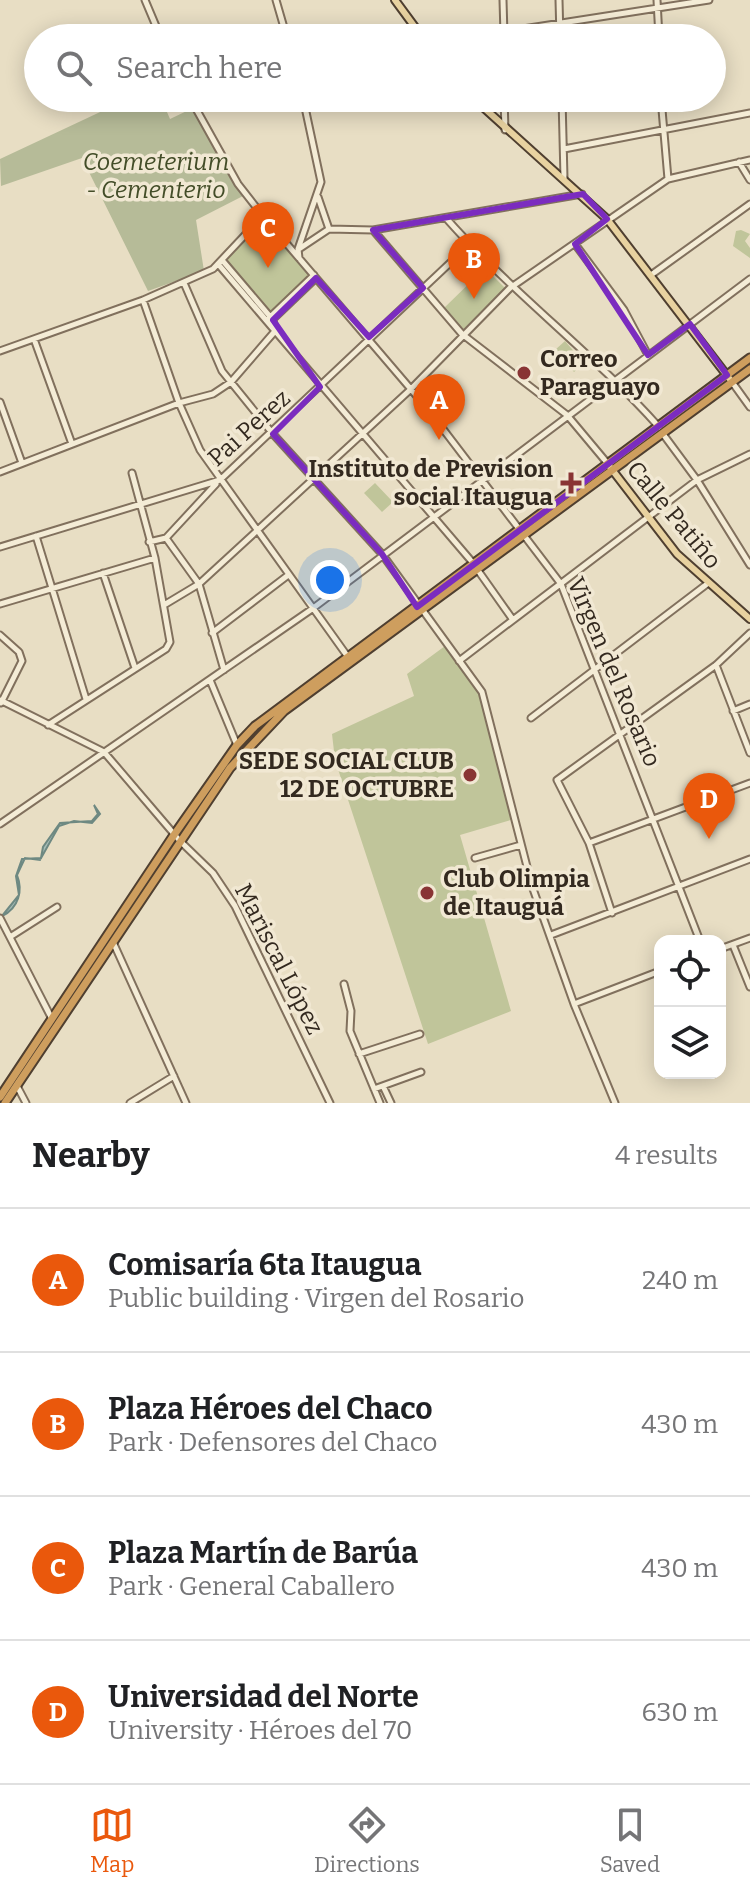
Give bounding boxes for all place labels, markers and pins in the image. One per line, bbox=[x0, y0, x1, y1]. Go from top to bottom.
pin: C bbox=[242, 202, 294, 268]
pin: B bbox=[448, 233, 500, 299]
place label: Correo Paraguayo bbox=[540, 345, 660, 401]
marker: Correo Paraguayo bbox=[515, 364, 533, 382]
pin: A bbox=[413, 374, 465, 440]
place label: Instituto de Prevision social Itaugua bbox=[308, 455, 554, 511]
marker: Instituto de Prevision social Itaugua bbox=[560, 472, 582, 494]
place label: SEDE SOCIAL CLUB 12 DE OCTUBRE bbox=[239, 747, 454, 803]
marker: SEDE SOCIAL CLUB 12 DE OCTUBRE bbox=[461, 766, 479, 784]
pin: D bbox=[683, 773, 735, 839]
place label: Club Olimpia de Itauguá bbox=[443, 865, 590, 921]
marker: Club Olimpia de Itauguá bbox=[418, 884, 436, 902]

